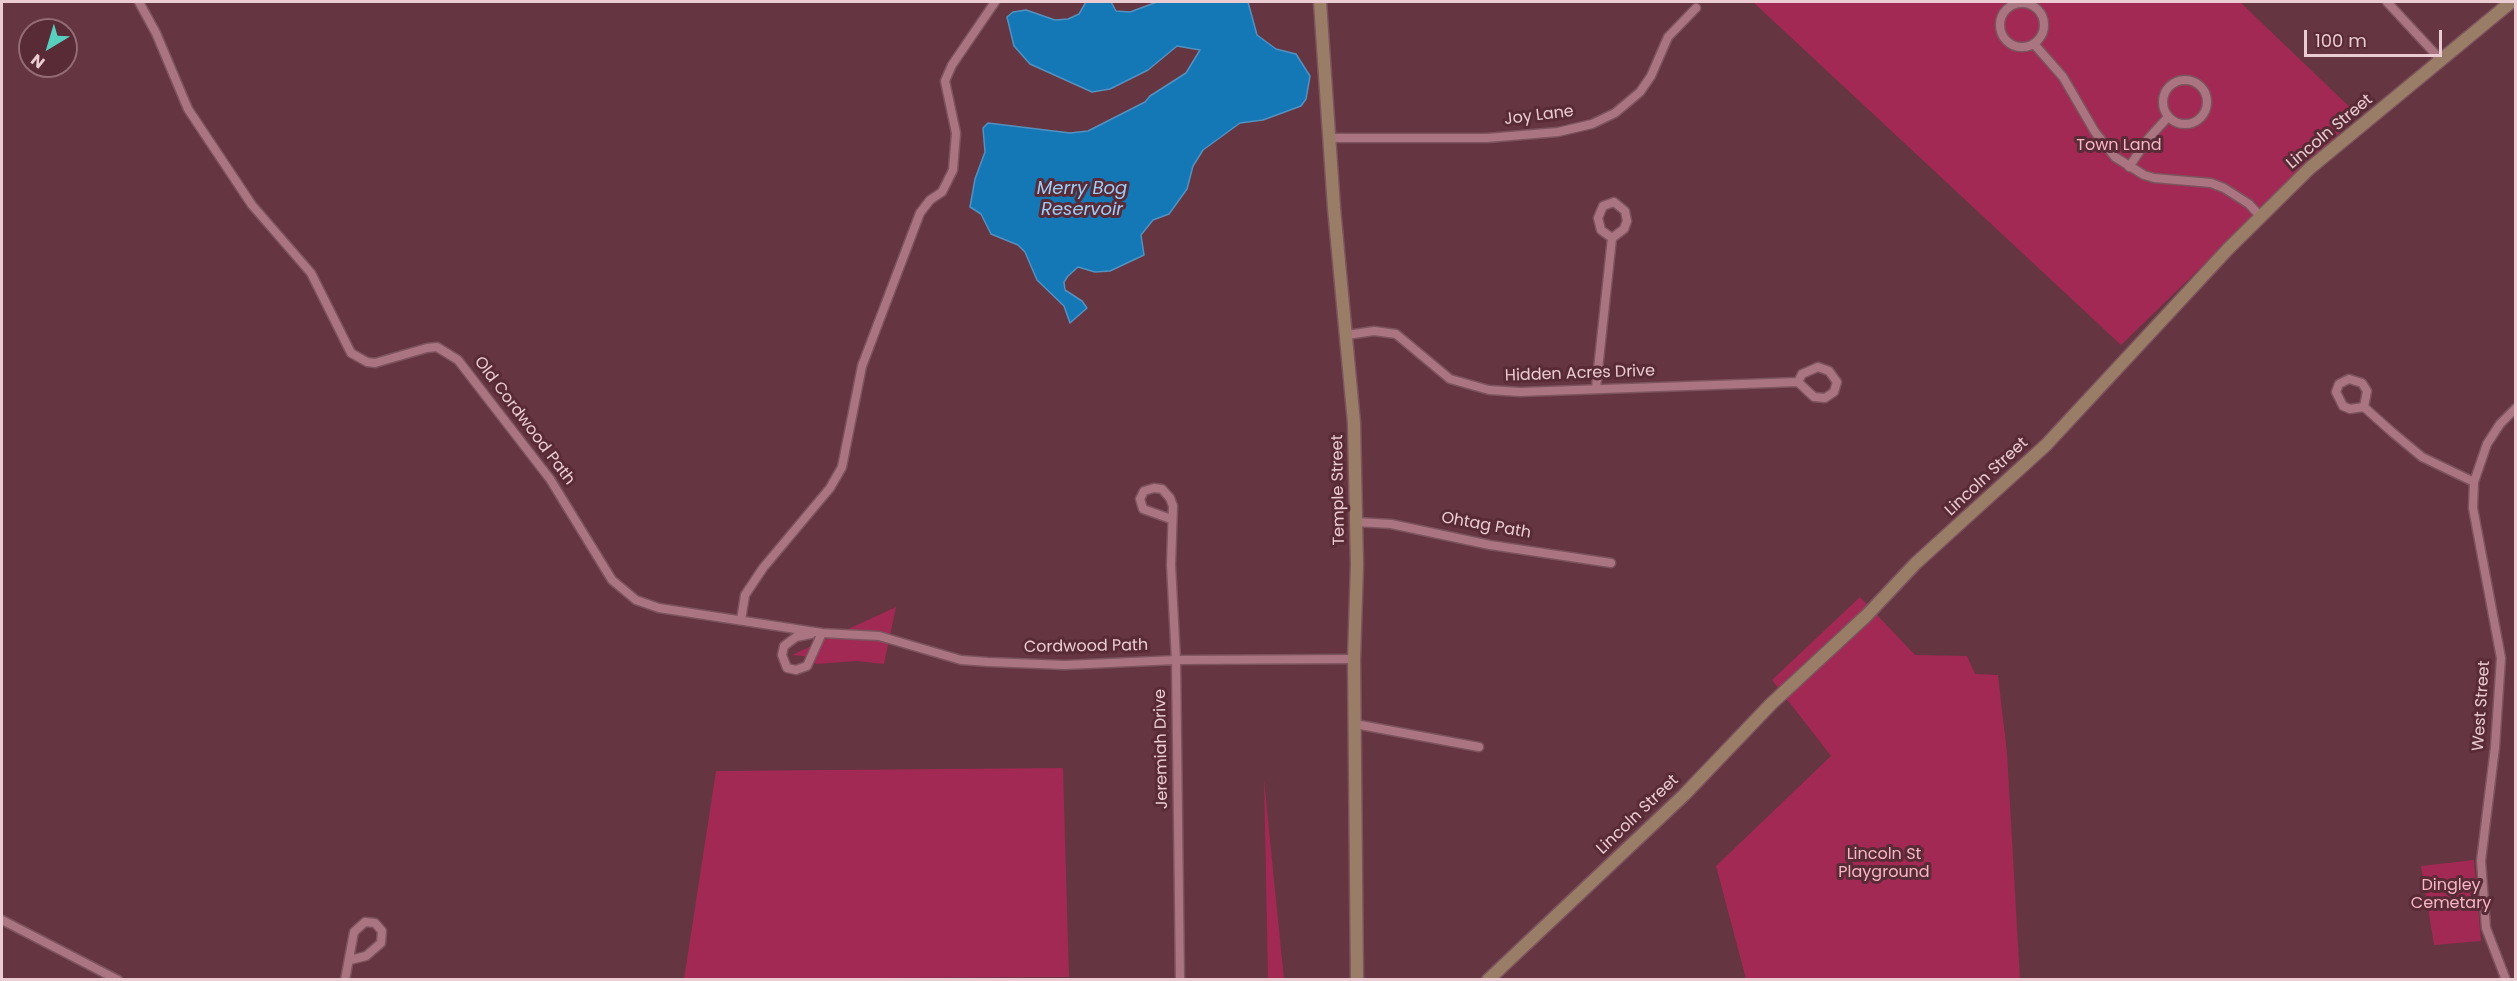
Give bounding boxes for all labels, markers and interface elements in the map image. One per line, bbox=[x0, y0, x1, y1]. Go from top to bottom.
north arrow bbox=[18, 18, 78, 78]
scale bar bbox=[2307, 18, 2445, 56]
text: 100 m bbox=[2315, 28, 2367, 53]
text: N bbox=[26, 48, 50, 74]
street label: Lincoln Street bbox=[2283, 90, 2377, 174]
street label: Joy Lane bbox=[1503, 102, 1575, 130]
park label: Town Land bbox=[2076, 136, 2162, 156]
water label: Merry Bog Reservoir bbox=[1037, 178, 1127, 220]
street label: Old Cordwood Path bbox=[469, 353, 579, 489]
street label: Hidden Acres Drive bbox=[1505, 362, 1655, 386]
street label: Temple Street bbox=[1328, 434, 1350, 546]
street label: Lincoln Street bbox=[1942, 434, 2032, 520]
street label: Ohtag Path bbox=[1440, 509, 1532, 543]
street label: Cordwood Path bbox=[1024, 636, 1148, 658]
street label: West Street bbox=[2469, 660, 2495, 752]
street label: Jeremiah Drive bbox=[1151, 689, 1173, 809]
street label: Lincoln Street bbox=[1593, 771, 1683, 859]
park label: Lincoln St Playground bbox=[1838, 845, 1930, 883]
park label: Dingley Cemetary bbox=[2411, 876, 2491, 914]

